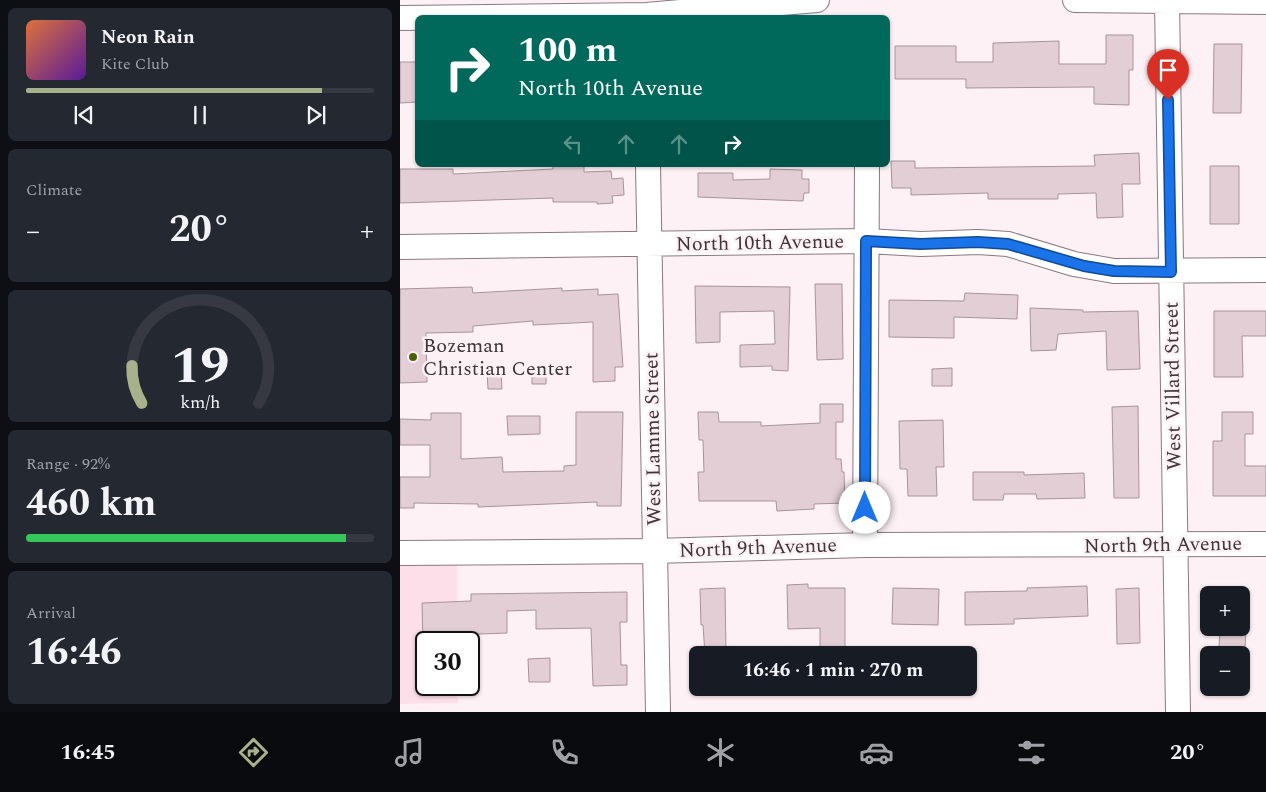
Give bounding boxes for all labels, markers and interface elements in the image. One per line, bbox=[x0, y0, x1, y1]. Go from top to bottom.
text: Neon Rain bbox=[101, 23, 195, 52]
text: 100 m bbox=[518, 24, 617, 77]
icon: right bbox=[435, 35, 500, 100]
pin bbox=[1147, 49, 1189, 100]
text: Kite Club bbox=[101, 52, 169, 76]
icon: arrive bbox=[1154, 56, 1182, 84]
text: North 10th Avenue bbox=[518, 72, 703, 105]
icon: previous bbox=[70, 101, 98, 129]
icon: pause bbox=[186, 101, 214, 129]
icon: next bbox=[302, 101, 330, 129]
icon: left bbox=[559, 130, 587, 158]
icon: ahead bbox=[612, 130, 640, 158]
icon: ahead bbox=[665, 130, 693, 158]
icon: right bbox=[718, 130, 746, 158]
text: Climate bbox=[26, 178, 82, 202]
text: 20° bbox=[169, 201, 231, 259]
text: − bbox=[26, 210, 40, 253]
text: + bbox=[360, 210, 374, 253]
street label: North 10th Avenue bbox=[676, 227, 844, 259]
street label: West Villard Street bbox=[1157, 301, 1189, 471]
text: 19 bbox=[171, 327, 229, 406]
place label: Bozeman Christian Center bbox=[423, 331, 572, 384]
marker: Bozeman Christian Center bbox=[407, 351, 419, 363]
street label: West Lamme Street bbox=[636, 352, 670, 526]
text: km/h bbox=[180, 389, 220, 416]
text: Range · 92% bbox=[26, 452, 110, 476]
text: 460 km bbox=[26, 475, 157, 533]
position arrow bbox=[838, 481, 890, 533]
street label: North 9th Avenue bbox=[1084, 529, 1242, 561]
street label: North 9th Avenue bbox=[678, 530, 838, 566]
map controls bbox=[1200, 586, 1250, 696]
button: + bbox=[1200, 586, 1250, 636]
text: Arrival bbox=[26, 601, 76, 625]
text: 16:46 bbox=[26, 624, 121, 682]
speed limit sign: 30 bbox=[415, 631, 480, 696]
button: − bbox=[1200, 646, 1250, 696]
text: 16:46 · 1 min · 270 m bbox=[743, 656, 923, 685]
icon: directions bbox=[236, 735, 271, 770]
icon: music bbox=[392, 735, 427, 770]
icon: phone bbox=[547, 735, 582, 770]
icon: climate bbox=[703, 735, 738, 770]
icon: car bbox=[859, 735, 894, 770]
icon: filters bbox=[1014, 735, 1049, 770]
text: 16:45 bbox=[60, 736, 116, 769]
text: 20° bbox=[1170, 736, 1206, 769]

